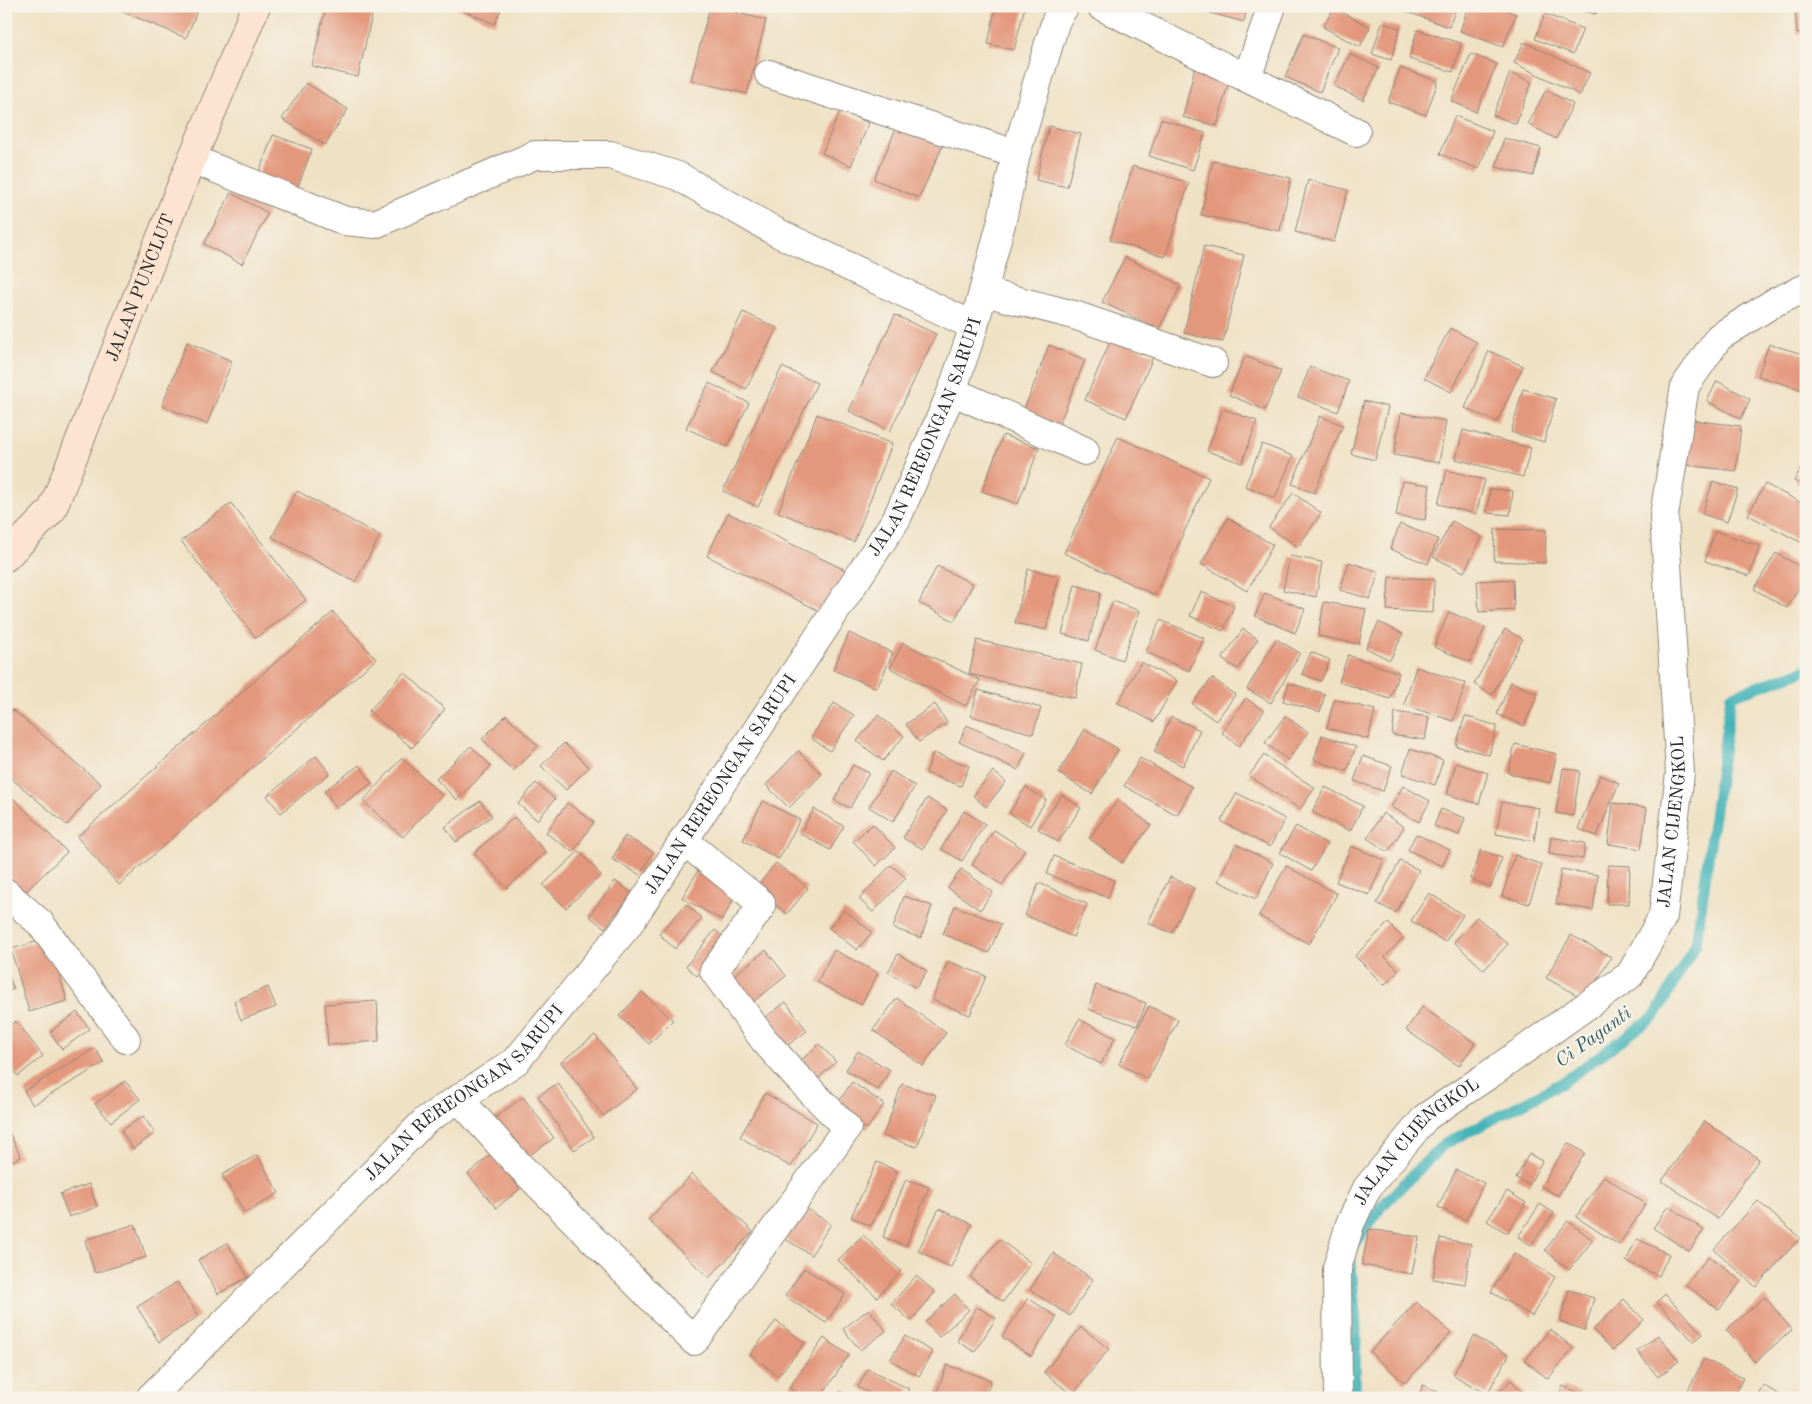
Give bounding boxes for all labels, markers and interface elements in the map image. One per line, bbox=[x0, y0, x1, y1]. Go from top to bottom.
street label: JALAN PUNCLUT bbox=[103, 212, 178, 364]
street label: JALAN REREONGAN SARUPI bbox=[865, 316, 985, 560]
street label: JALAN REREONGAN SARUPI bbox=[642, 671, 800, 898]
street label: JALAN CIJENGKOL bbox=[1655, 735, 1689, 909]
street label: JALAN REREONGAN SARUPI bbox=[362, 1002, 567, 1185]
water label: Ci Paganti bbox=[1553, 1004, 1636, 1072]
street label: JALAN CIJENGKOL bbox=[1351, 1075, 1483, 1208]

